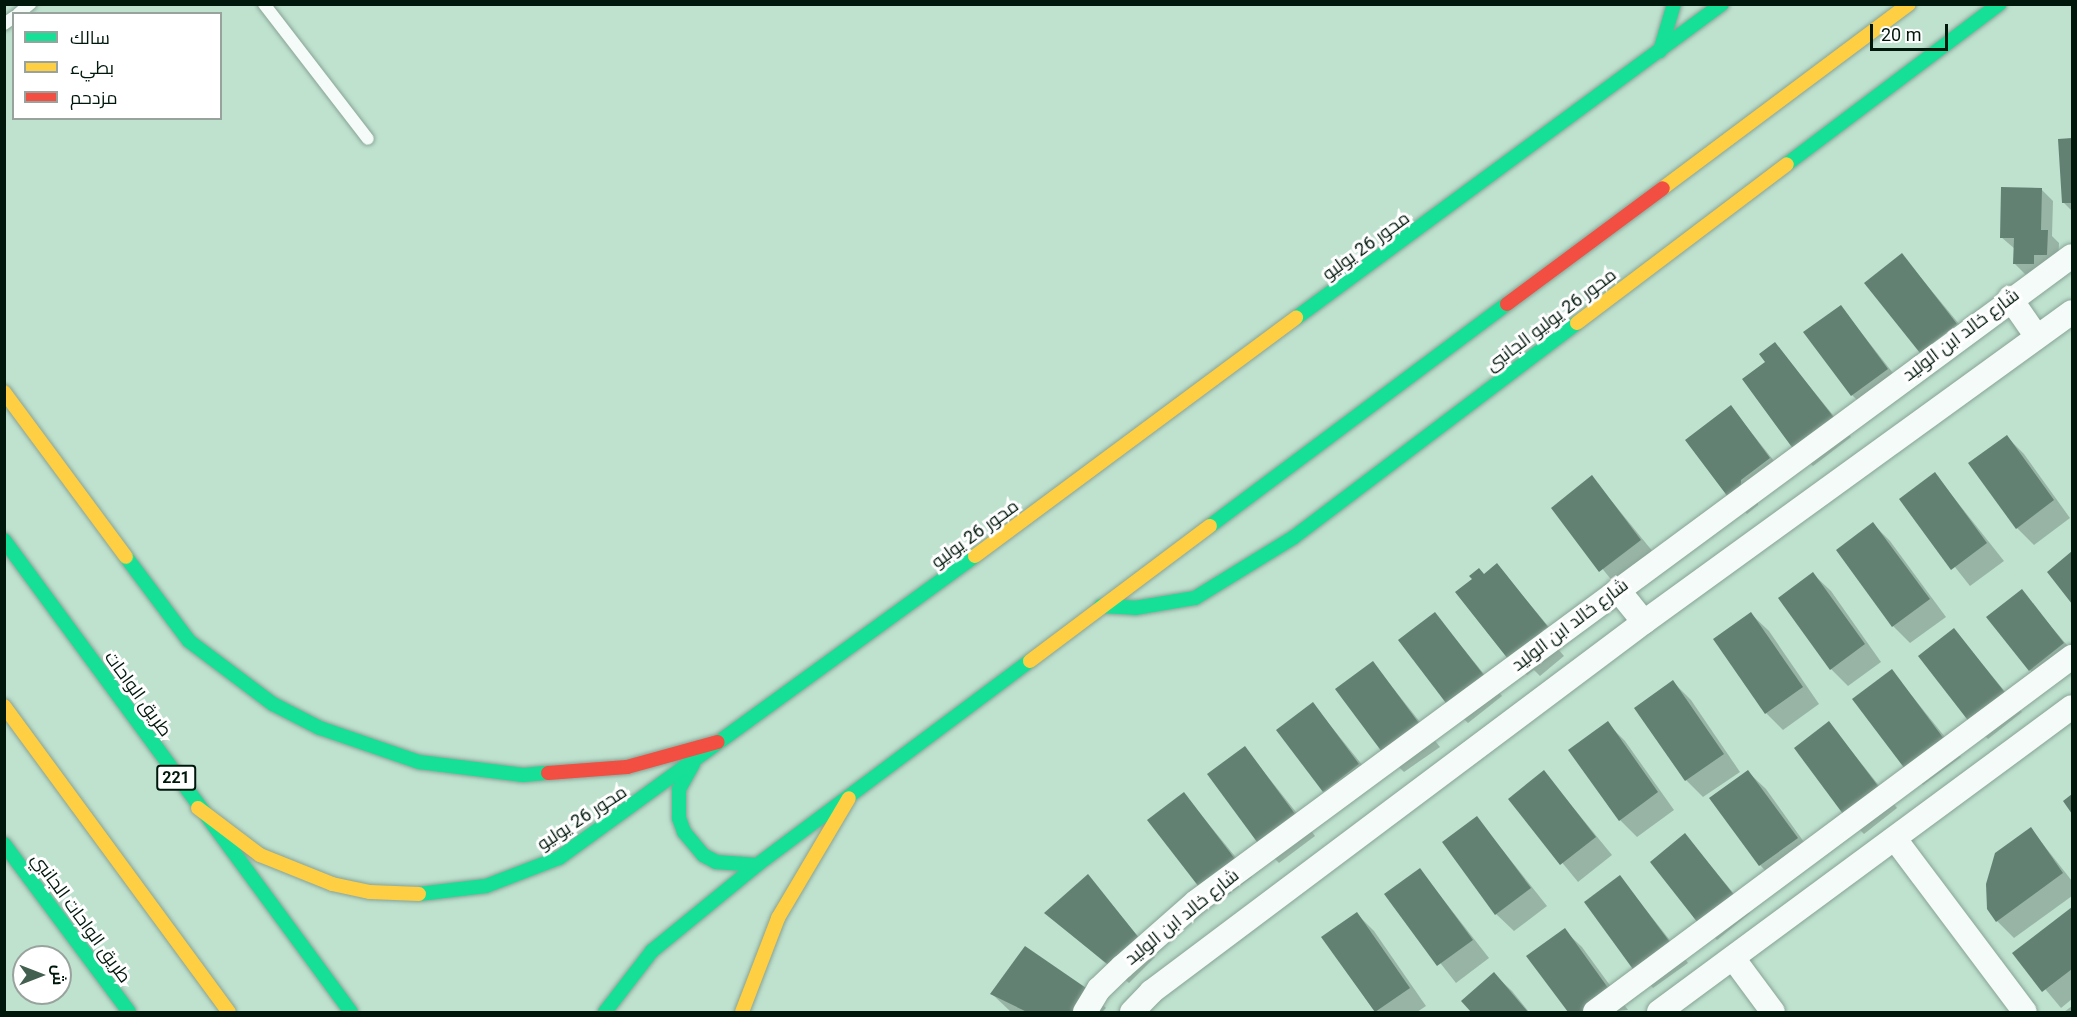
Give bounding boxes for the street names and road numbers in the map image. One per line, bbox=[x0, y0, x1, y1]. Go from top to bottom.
street label: محور 26 يوليو bbox=[1318, 207, 1414, 285]
street label: محور 26 يوليو الجانبى bbox=[1481, 264, 1621, 376]
street label: شارع خالد ابن الوليد bbox=[1898, 284, 2024, 386]
street label: محور 26 يوليو bbox=[927, 495, 1023, 573]
street label: شارع خالد ابن الوليد bbox=[1507, 574, 1633, 676]
street label: طريق الواحات bbox=[100, 647, 176, 741]
road number: 221 bbox=[155, 765, 197, 791]
street label: محور 26 يوليو bbox=[533, 781, 631, 855]
street label: طريق الواحات الجانبي bbox=[27, 849, 135, 987]
street label: شارع خالد ابن الوليد bbox=[1121, 864, 1243, 970]

